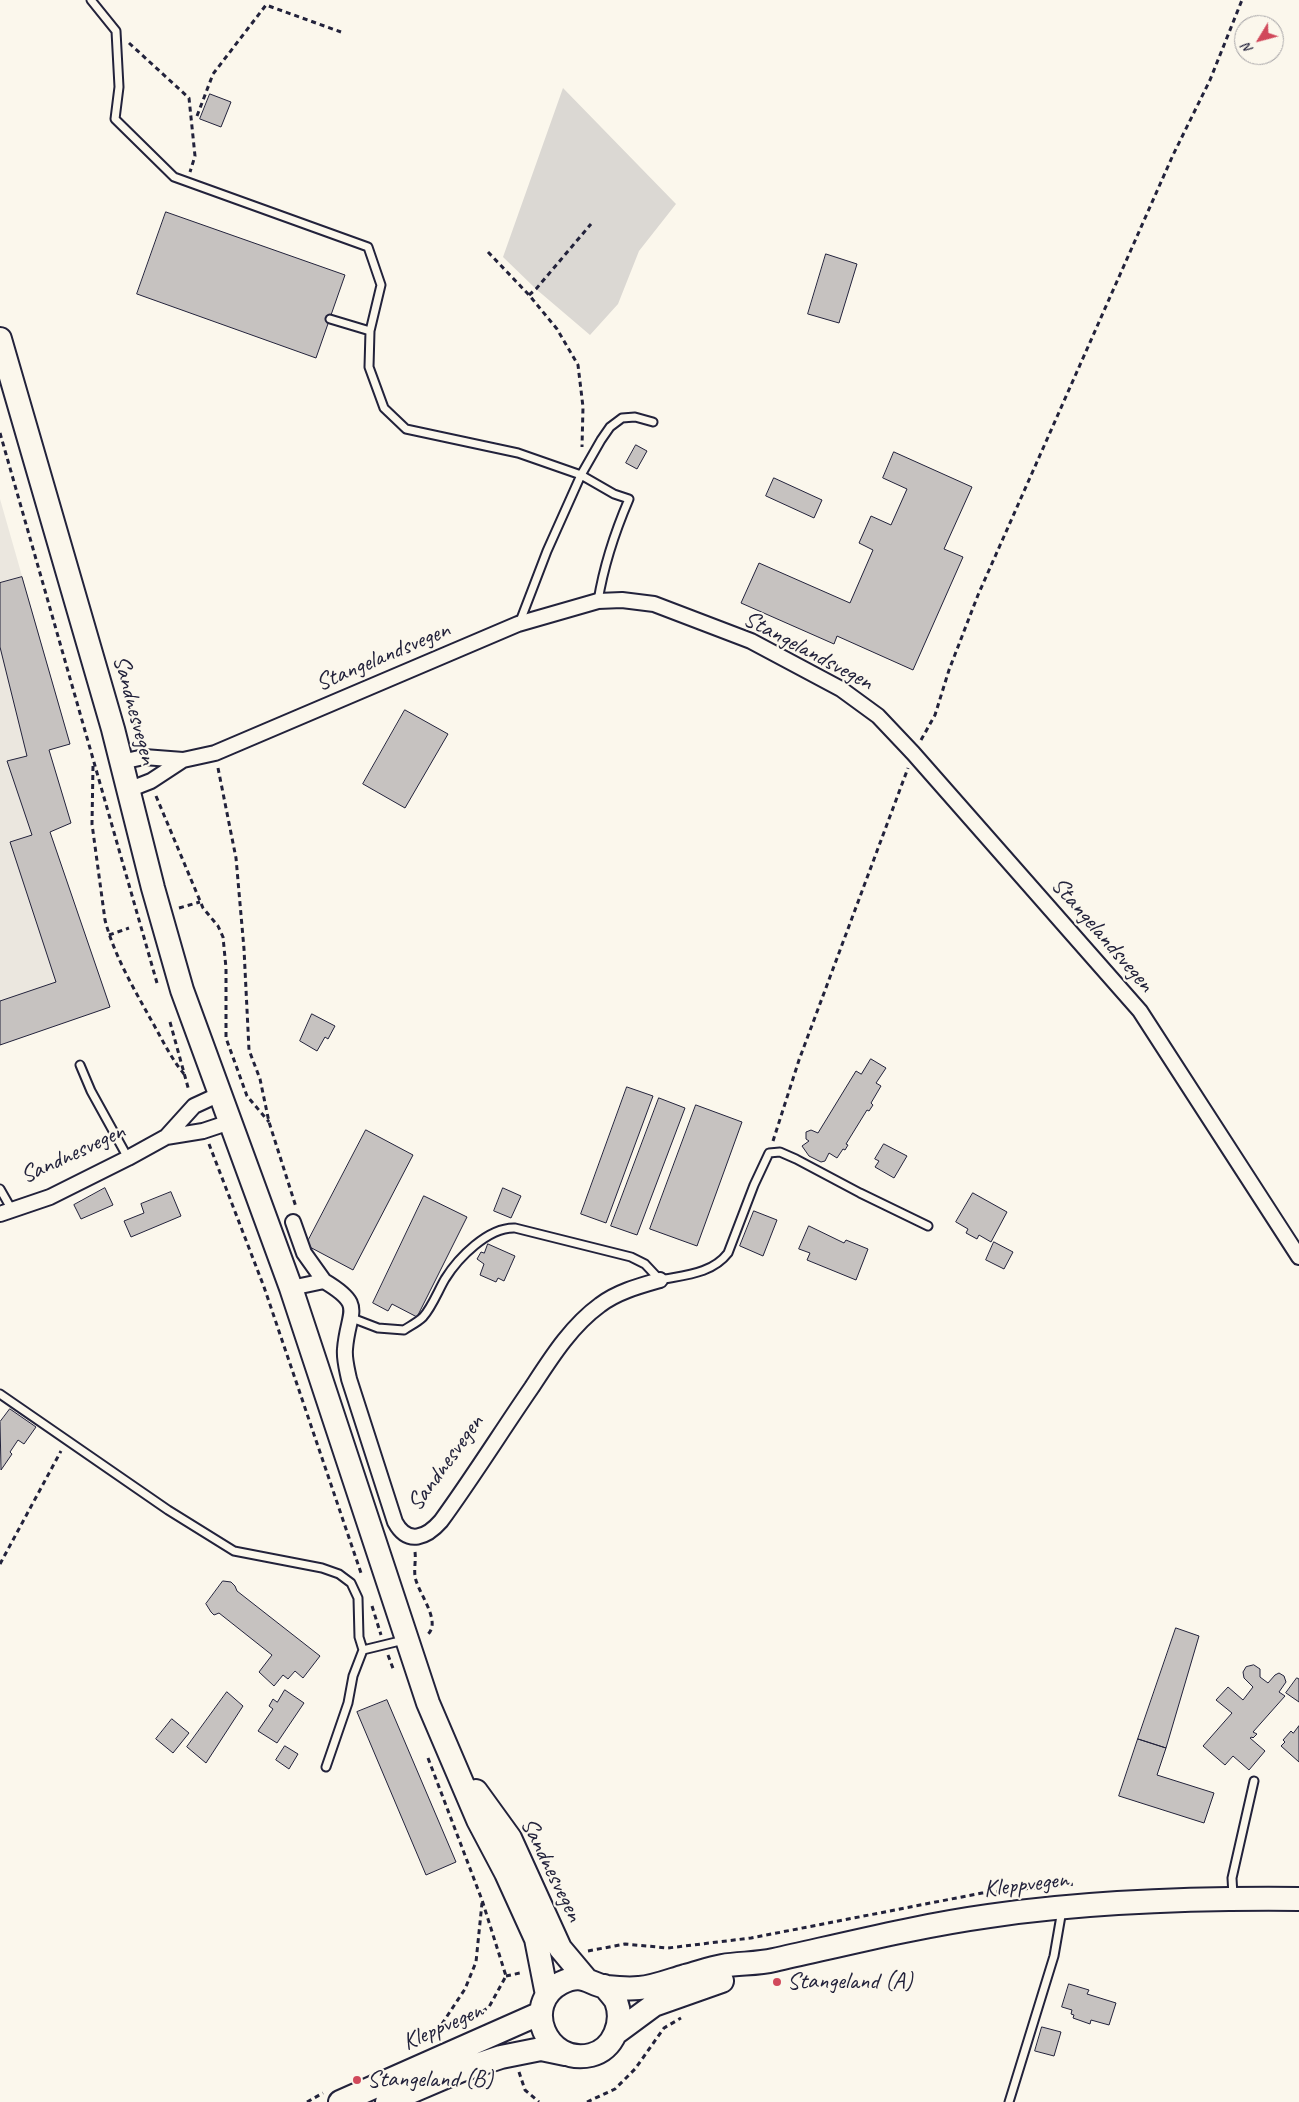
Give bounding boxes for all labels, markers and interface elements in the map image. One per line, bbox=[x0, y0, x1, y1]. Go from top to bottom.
north arrow bbox=[1234, 15, 1284, 65]
text: N bbox=[1238, 40, 1257, 57]
street label: Stangelandsvegen bbox=[738, 605, 878, 697]
street label: Stangelandsvegen bbox=[312, 616, 454, 698]
street label: Sandnesvegen bbox=[106, 652, 162, 768]
street label: Stangelandsvegen bbox=[1044, 872, 1160, 998]
street label: Sandnesvegen bbox=[16, 1117, 130, 1191]
street label: Sandnesvegen bbox=[401, 1409, 491, 1517]
street label: Sandnesvegen bbox=[514, 1813, 588, 1927]
street label: Kleppvegen bbox=[982, 1866, 1070, 1904]
place label: Stangeland (A) bbox=[787, 1968, 913, 1996]
marker: Stangeland (A) bbox=[771, 1976, 783, 1988]
street label: Kleppvegen bbox=[398, 1997, 488, 2057]
place label: Stangeland (B) bbox=[367, 2066, 493, 2094]
marker: Stangeland (B) bbox=[351, 2074, 363, 2086]

